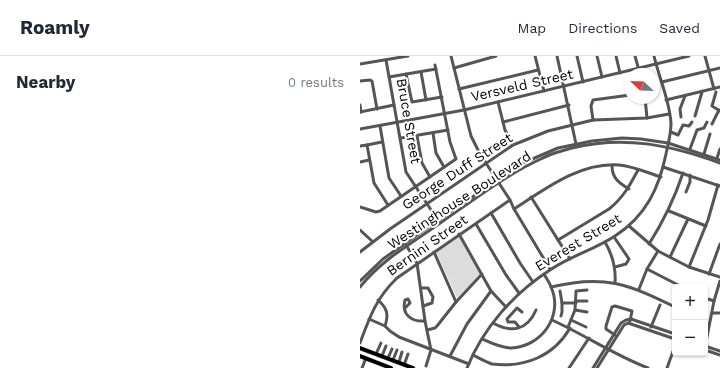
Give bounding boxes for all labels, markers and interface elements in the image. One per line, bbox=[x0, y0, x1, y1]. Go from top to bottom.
text: Roamly bbox=[20, 16, 90, 39]
text: Map bbox=[518, 20, 546, 36]
text: Directions bbox=[568, 20, 637, 36]
text: Saved bbox=[659, 20, 700, 36]
street label: Versveld Street bbox=[469, 65, 575, 105]
north arrow bbox=[624, 68, 660, 104]
text: Nearby bbox=[16, 72, 75, 92]
text: 0 results bbox=[288, 75, 344, 90]
street label: Bruce Street bbox=[394, 77, 424, 165]
street label: George Duff Street bbox=[399, 129, 515, 213]
street label: Westinghouse Boulevard bbox=[384, 148, 534, 252]
street label: Everest Street bbox=[532, 210, 624, 274]
street label: Bernini Street bbox=[384, 211, 470, 279]
map controls bbox=[672, 284, 708, 356]
button: + bbox=[672, 284, 708, 320]
button: − bbox=[672, 320, 708, 356]

